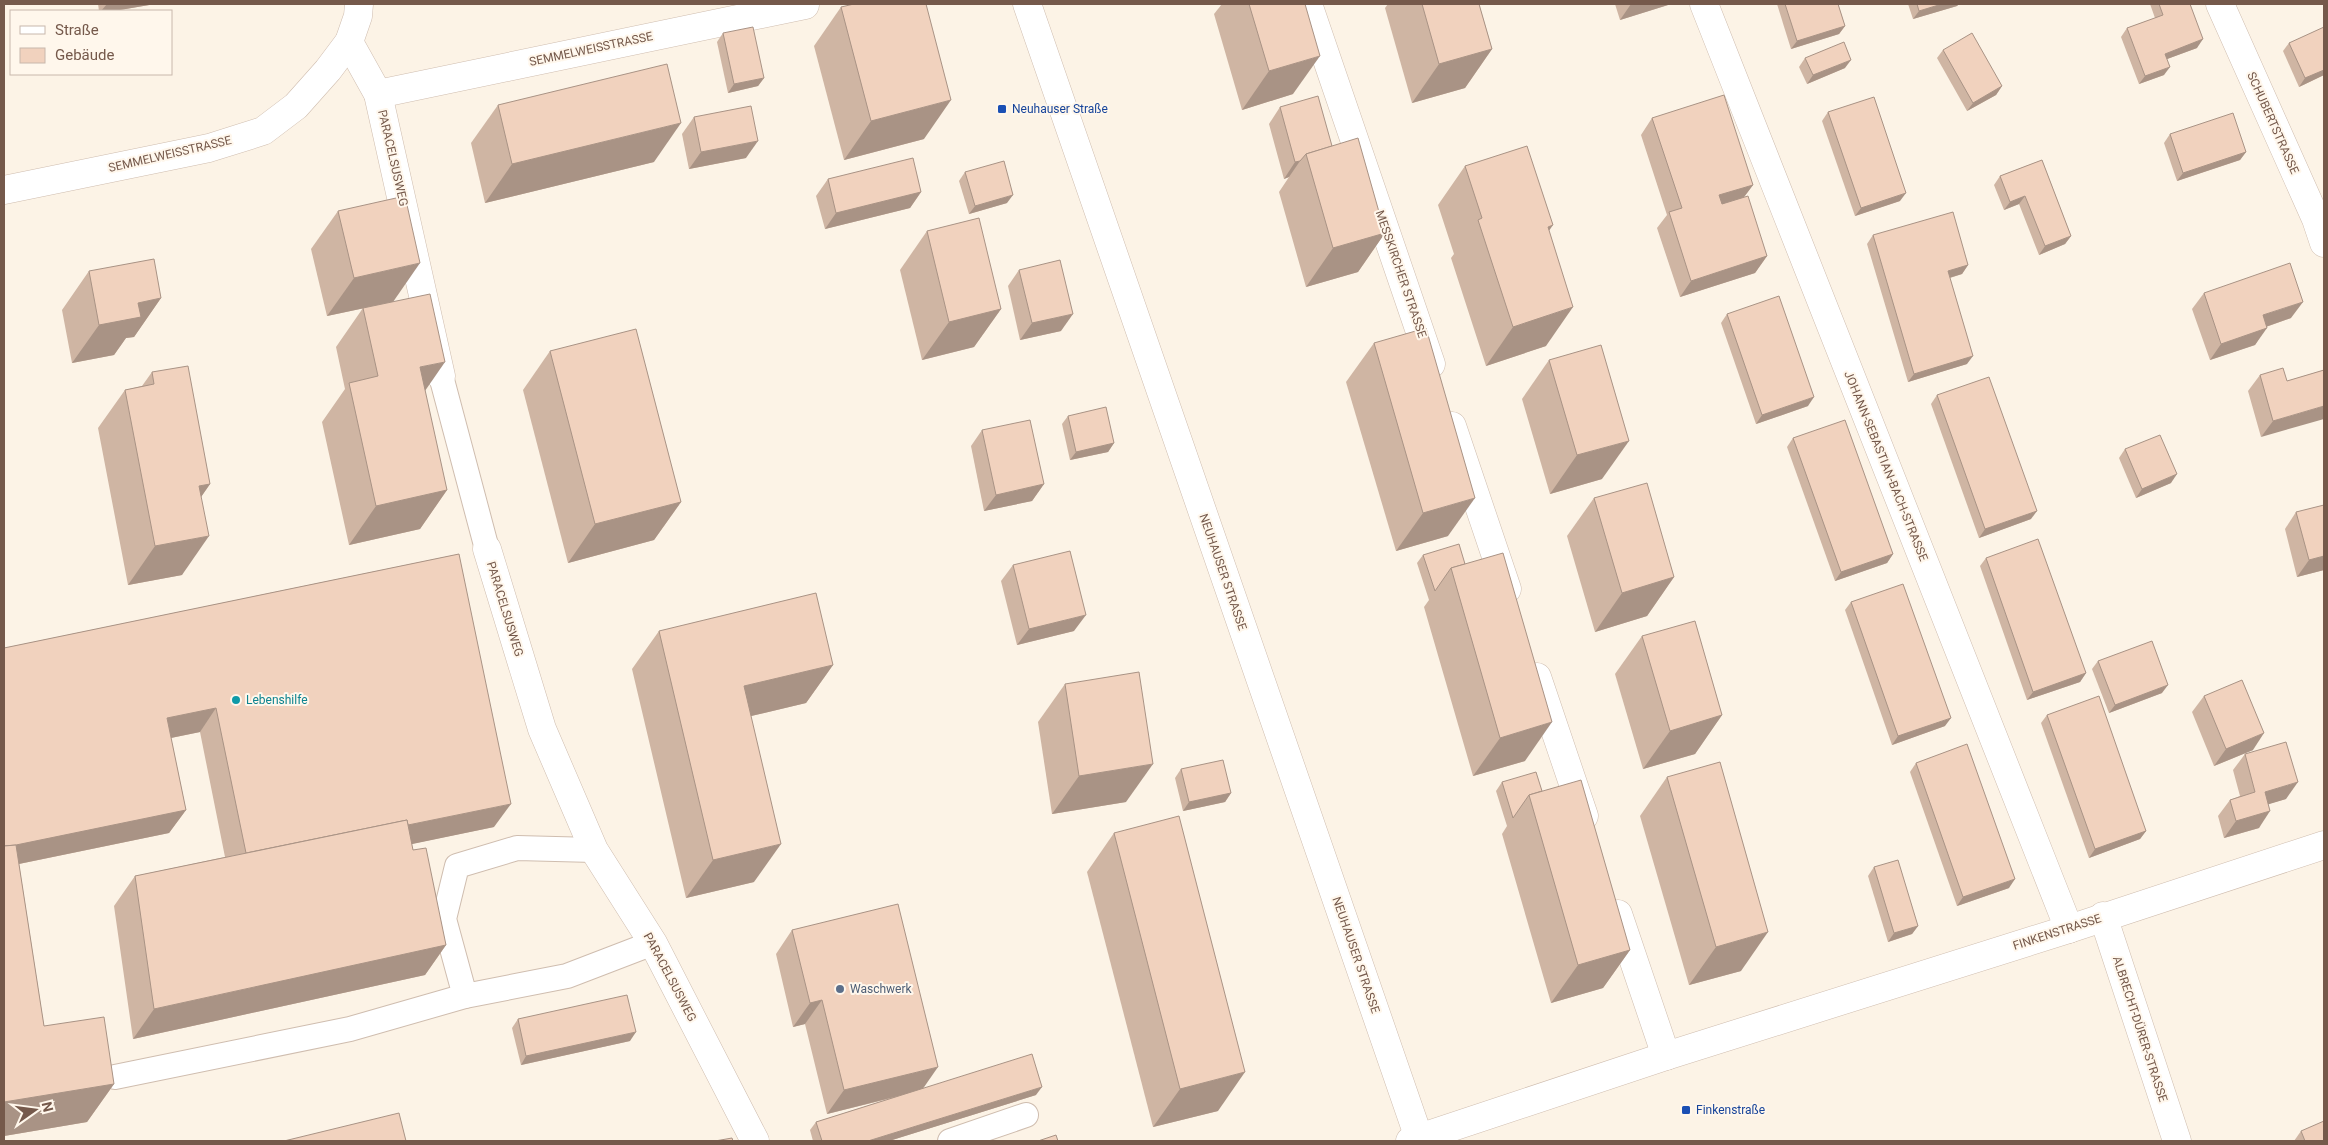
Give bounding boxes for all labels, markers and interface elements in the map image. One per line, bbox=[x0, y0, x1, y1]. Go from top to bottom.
legend bbox=[10, 10, 172, 75]
text: Straße bbox=[55, 21, 99, 39]
street label: SEMMELWEISSTRASSE bbox=[528, 29, 654, 69]
text: Gebäude bbox=[55, 46, 114, 64]
street label: SCHUBERTSTRASSE bbox=[2244, 70, 2302, 176]
place label: Neuhauser Straße bbox=[1012, 102, 1108, 116]
marker: Neuhauser Straße bbox=[996, 103, 1008, 115]
street label: PARACELSUSWEG bbox=[375, 108, 411, 208]
street label: SEMMELWEISSTRASSE bbox=[107, 133, 233, 175]
street label: MESSKIRCHER STRASSE bbox=[1373, 208, 1429, 340]
street label: JOHANN-SEBASTIAN-BACH-STRASSE bbox=[1841, 369, 1931, 563]
street label: NEUHAUSER STRASSE bbox=[1196, 512, 1250, 632]
street label: PARACELSUSWEG bbox=[484, 560, 526, 658]
place label: Lebenshilfe bbox=[246, 693, 308, 707]
marker: Lebenshilfe bbox=[230, 694, 242, 706]
street label: NEUHAUSER STRASSE bbox=[1329, 895, 1383, 1015]
street label: FINKENSTRASSE bbox=[2011, 911, 2103, 953]
street label: PARACELSUSWEG bbox=[641, 930, 699, 1024]
street label: ALBRECHT-DÜRER-STRASSE bbox=[2110, 954, 2171, 1104]
place label: Waschwerk bbox=[850, 982, 913, 996]
marker: Waschwerk bbox=[834, 983, 846, 995]
north arrow bbox=[10, 1085, 60, 1135]
text: N bbox=[39, 1100, 57, 1114]
place label: Finkenstraße bbox=[1696, 1103, 1765, 1117]
marker: Finkenstraße bbox=[1680, 1104, 1692, 1116]

